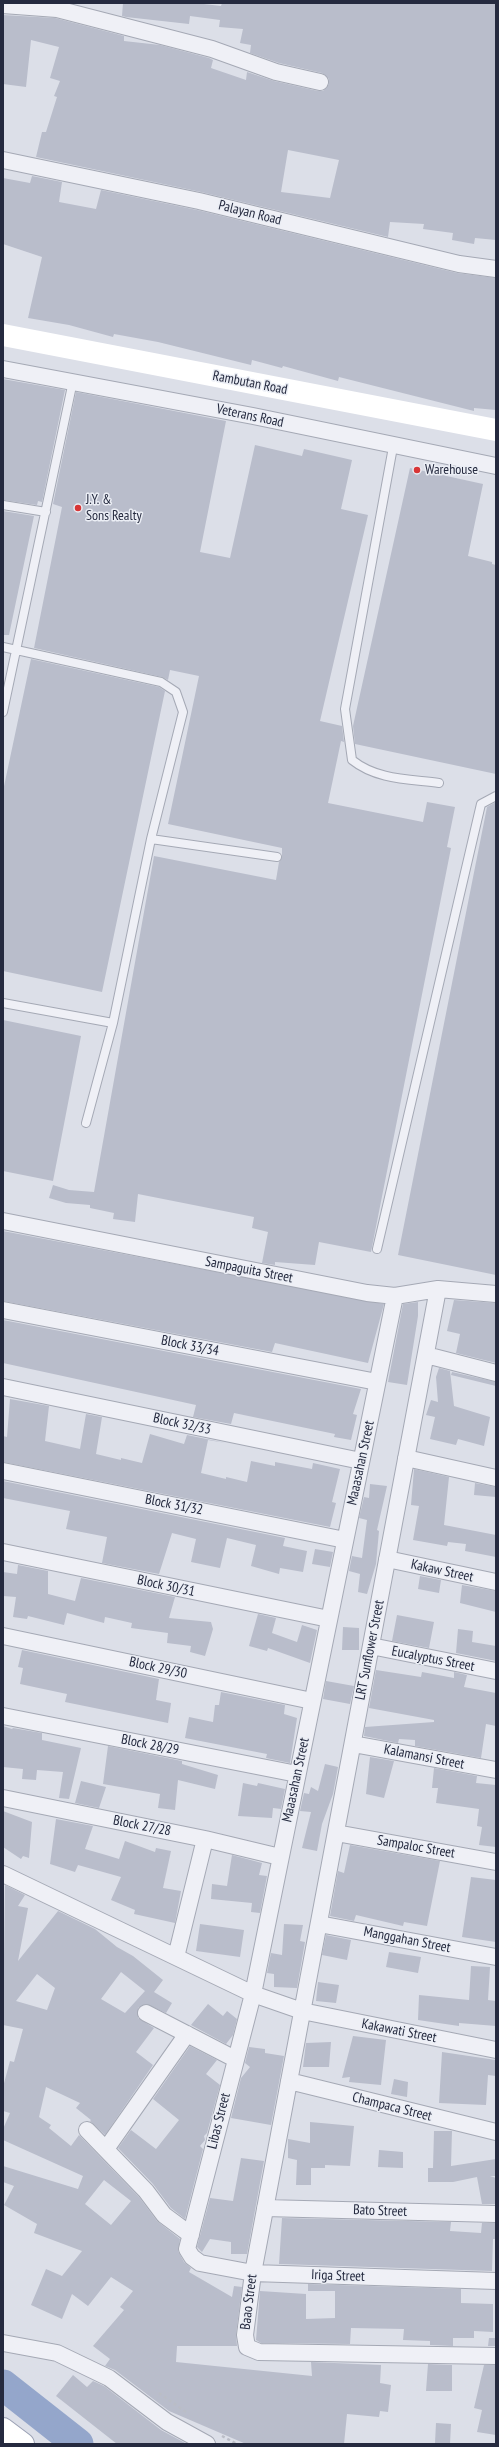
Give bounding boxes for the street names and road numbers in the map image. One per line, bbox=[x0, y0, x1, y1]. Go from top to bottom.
street label: Palayan Road bbox=[217, 197, 283, 229]
street label: Rambutan Road bbox=[211, 368, 289, 398]
street label: Veterans Road bbox=[215, 401, 285, 431]
street label: Sampaguita Street bbox=[204, 1253, 294, 1287]
street label: Block 33/34 bbox=[160, 1332, 220, 1360]
street label: Block 32/33 bbox=[152, 1410, 212, 1438]
street label: Maaasahan Street bbox=[344, 1419, 378, 1507]
street label: Block 31/32 bbox=[144, 1491, 204, 1519]
street label: Kakaw Street bbox=[409, 1556, 475, 1586]
street label: Block 30/31 bbox=[136, 1572, 196, 1600]
street label: LRT Sunflower Street bbox=[352, 1599, 388, 1701]
street label: Eucalyptus Street bbox=[390, 1643, 476, 1675]
street label: Block 29/30 bbox=[128, 1654, 188, 1682]
street label: Block 28/29 bbox=[120, 1731, 180, 1759]
street label: Maaasahan Street bbox=[279, 1736, 313, 1824]
street label: Kalamansi Street bbox=[382, 1741, 466, 1773]
street label: Block 27/28 bbox=[112, 1812, 172, 1840]
street label: Sampaloc Street bbox=[376, 1832, 456, 1862]
street label: Manggahan Street bbox=[362, 1923, 452, 1957]
street label: Kakawati Street bbox=[360, 2016, 438, 2046]
street label: Champaca Street bbox=[350, 2089, 434, 2125]
street label: Libas Street bbox=[204, 2091, 234, 2151]
street label: Bato Street bbox=[353, 2202, 407, 2220]
street label: Iriga Street bbox=[311, 2267, 365, 2285]
street label: Baao Street bbox=[237, 2273, 261, 2331]

